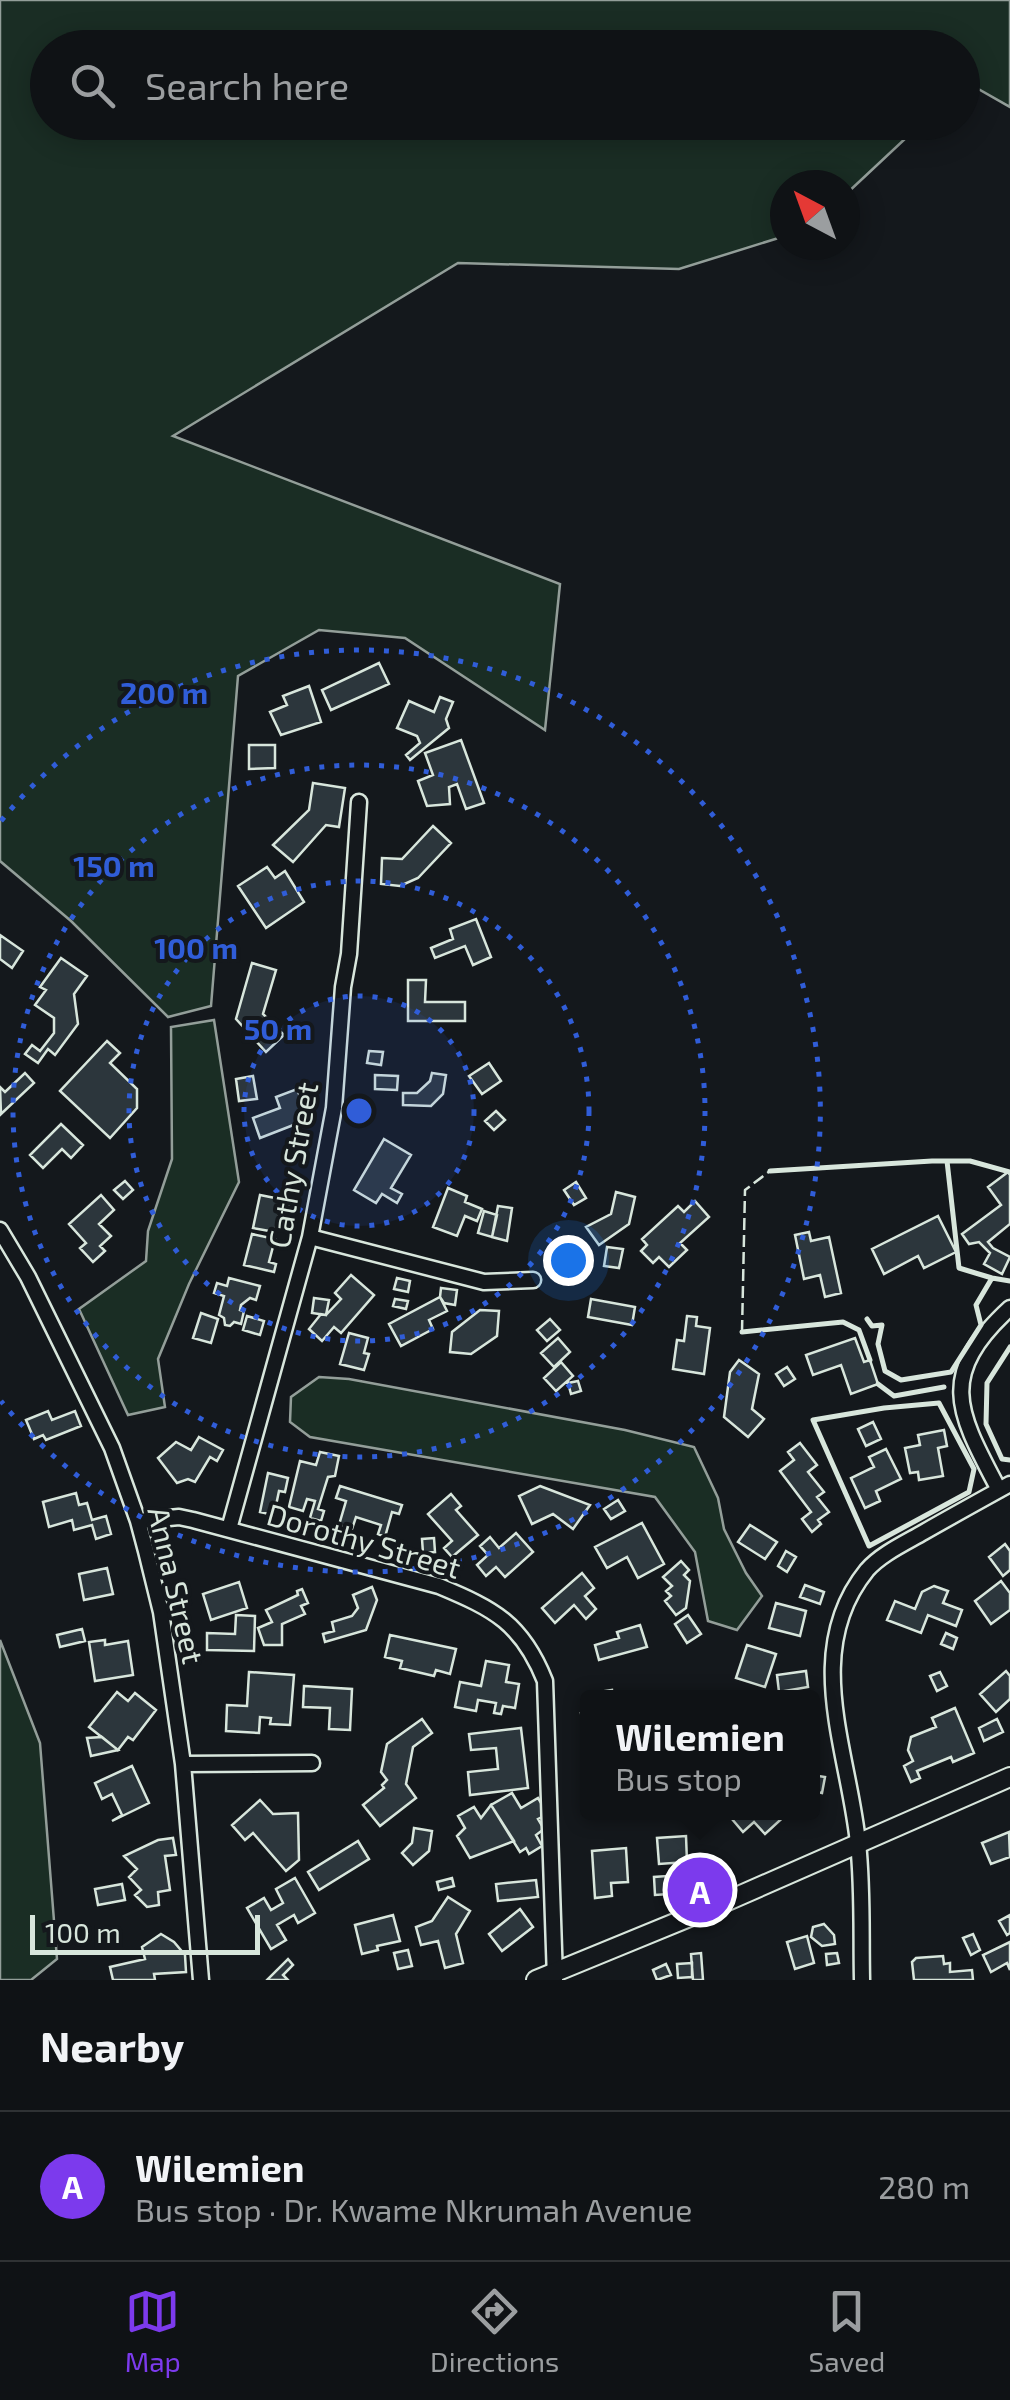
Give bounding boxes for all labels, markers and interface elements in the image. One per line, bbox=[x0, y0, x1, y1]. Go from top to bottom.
search box bbox=[30, 30, 980, 140]
icon: search bbox=[65, 58, 120, 113]
text: Search here bbox=[145, 62, 349, 108]
north arrow bbox=[770, 170, 860, 260]
text: 200 m bbox=[120, 674, 208, 710]
text: 150 m bbox=[73, 847, 155, 883]
text: 100 m bbox=[154, 929, 238, 965]
text: 50 m bbox=[244, 1010, 312, 1046]
street label: Cathy Street bbox=[260, 1079, 324, 1251]
centre of rings bbox=[341, 1093, 377, 1129]
your location bbox=[543, 1235, 594, 1286]
street label: Dorothy Street bbox=[263, 1495, 465, 1585]
street label: Anna Street bbox=[141, 1503, 213, 1667]
popup bbox=[580, 1690, 820, 1820]
text: Wilemien bbox=[615, 1713, 785, 1759]
text: Bus stop bbox=[615, 1759, 742, 1797]
pin: A bbox=[668, 1852, 732, 1928]
scale bar bbox=[30, 1910, 260, 1954]
text: 100 m bbox=[45, 1915, 121, 1949]
text: Nearby bbox=[40, 2020, 184, 2070]
text: Wilemien bbox=[135, 2144, 305, 2190]
text: A bbox=[62, 2167, 83, 2205]
text: 280 m bbox=[878, 2167, 970, 2205]
text: Bus stop · Dr. Kwame Nkrumah Avenue bbox=[135, 2190, 692, 2228]
tab: Map bbox=[125, 2284, 181, 2378]
tab: Directions bbox=[430, 2284, 559, 2378]
tab: Saved bbox=[809, 2284, 885, 2378]

